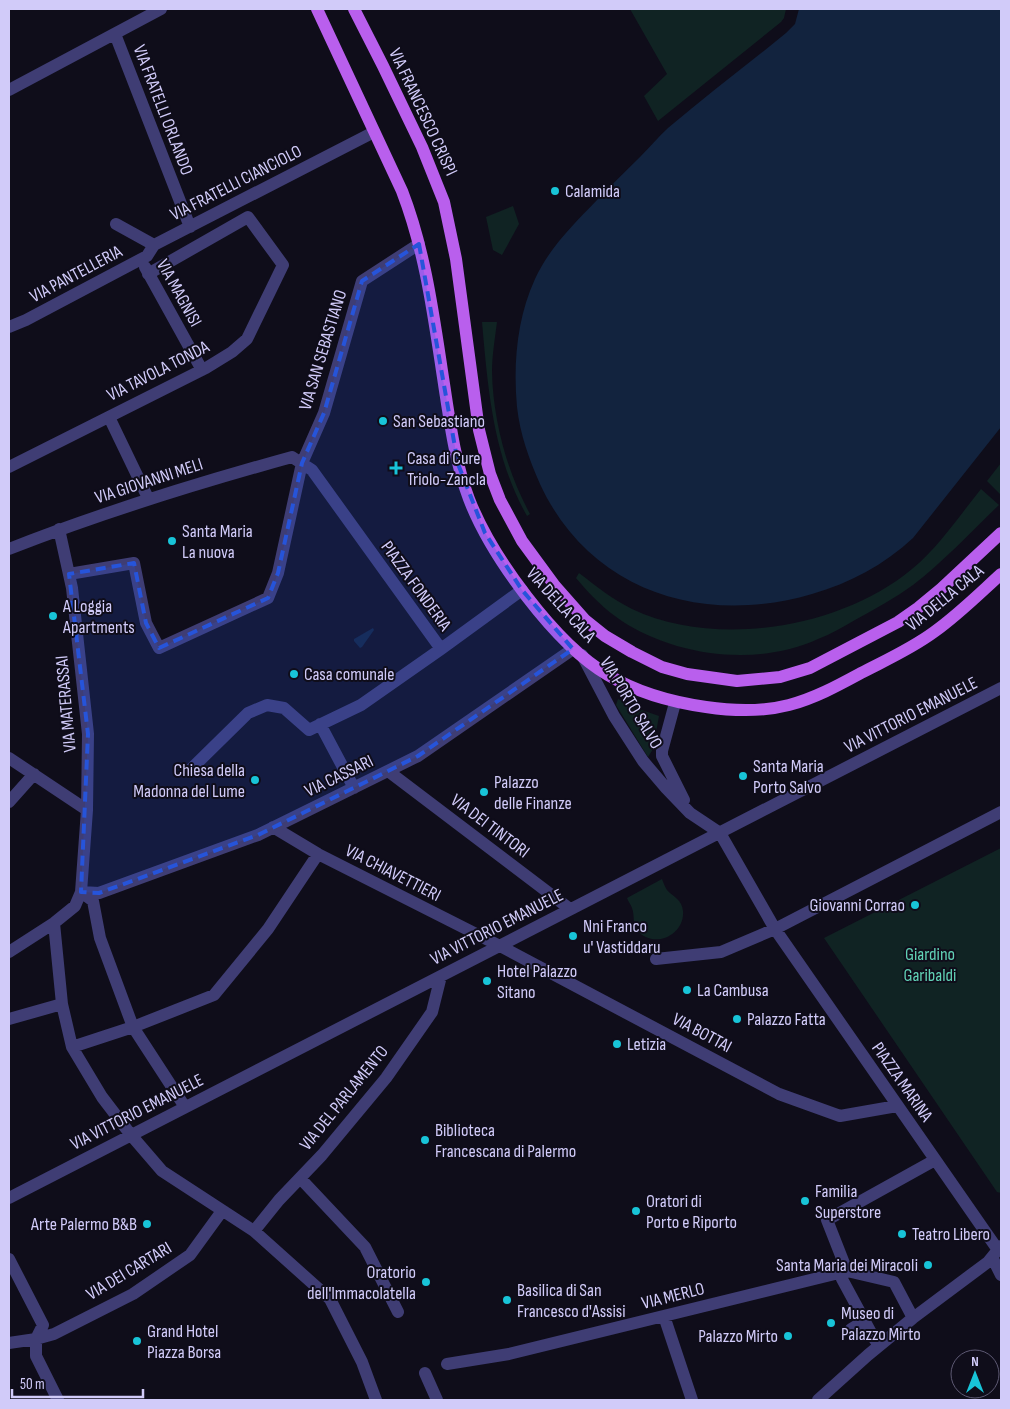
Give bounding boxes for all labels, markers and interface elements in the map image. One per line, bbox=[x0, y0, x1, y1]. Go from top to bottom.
street label: VIA FRATELLI ORLANDO bbox=[129, 42, 197, 178]
street label: VIA FRANCESCO CRISPI bbox=[384, 45, 462, 179]
street label: VIA FRATELLI CIANCIOLO bbox=[167, 141, 305, 225]
place label: Calamida bbox=[565, 181, 620, 202]
marker: Calamida bbox=[549, 185, 561, 197]
street label: VIA PANTELLERIA bbox=[26, 241, 126, 307]
street label: VIA MAGNISI bbox=[152, 256, 206, 330]
street label: VIA SAN SEBASTIANO bbox=[295, 287, 351, 413]
street label: VIA TAVOLA TONDA bbox=[103, 336, 213, 406]
place label: San Sebastiano bbox=[393, 411, 485, 432]
marker: San Sebastiano bbox=[377, 415, 389, 427]
place label: Casa di Cure Triolo-Zancla bbox=[407, 448, 486, 490]
street label: VIA GIOVANNI MELI bbox=[92, 454, 206, 508]
marker: Casa di Cure Triolo-Zancla bbox=[389, 461, 403, 475]
place label: Santa Maria La nuova bbox=[182, 521, 253, 563]
marker: Santa Maria La nuova bbox=[166, 535, 178, 547]
street label: PIAZZA FONDERIA bbox=[376, 537, 456, 635]
street label: VIA DELLA CALA bbox=[902, 560, 988, 636]
street label: VIA DELLA CALA bbox=[522, 563, 600, 647]
place label: A Loggia Apartments bbox=[62, 596, 135, 638]
marker: A Loggia Apartments bbox=[47, 610, 59, 622]
street label: VIA PORTO SALVO bbox=[595, 653, 667, 753]
street label: VIA MATERASSAI bbox=[51, 655, 81, 753]
place label: Casa comunale bbox=[304, 664, 394, 685]
marker: Casa comunale bbox=[288, 668, 300, 680]
street label: VIA VITTORIO EMANUELE bbox=[841, 672, 981, 758]
street label: VIA CASSARI bbox=[301, 750, 377, 802]
place label: Santa Maria Porto Salvo bbox=[753, 756, 824, 798]
place label: Chiesa della Madonna del Lume bbox=[133, 760, 245, 802]
marker: Santa Maria Porto Salvo bbox=[737, 770, 749, 782]
place label: Palazzo delle Finanze bbox=[494, 772, 572, 814]
marker: Chiesa della Madonna del Lume bbox=[249, 774, 261, 786]
marker: Palazzo delle Finanze bbox=[478, 786, 490, 798]
street label: VIA DEI TINTORI bbox=[447, 790, 533, 862]
street label: VIA CHIAVETTIERI bbox=[342, 840, 444, 906]
street label: VIA VITTORIO EMANUELE bbox=[427, 884, 567, 970]
place label: Giovanni Corrao bbox=[810, 895, 905, 916]
marker: Giovanni Corrao bbox=[909, 899, 921, 911]
place label: Nni Franco u' Vastiddaru bbox=[583, 916, 661, 958]
marker: Nni Franco u' Vastiddaru bbox=[567, 930, 579, 942]
park label: Giardino Garibaldi bbox=[904, 944, 956, 986]
place label: Hotel Palazzo Sitano bbox=[497, 961, 577, 1003]
marker: Hotel Palazzo Sitano bbox=[481, 975, 493, 987]
place label: La Cambusa bbox=[697, 980, 769, 1001]
marker: La Cambusa bbox=[681, 984, 693, 996]
street label: VIA BOTTAI bbox=[669, 1009, 735, 1057]
place label: Palazzo Fatta bbox=[747, 1009, 826, 1030]
marker: Palazzo Fatta bbox=[731, 1013, 743, 1025]
place label: Letizia bbox=[627, 1034, 666, 1055]
marker: Letizia bbox=[611, 1038, 623, 1050]
street label: PIAZZA MARINA bbox=[867, 1038, 937, 1126]
street label: VIA DEL PARLAMENTO bbox=[295, 1041, 393, 1155]
street label: VIA VITTORIO EMANUELE bbox=[67, 1069, 207, 1155]
place label: Biblioteca Francescana di Palermo bbox=[435, 1120, 576, 1162]
marker: Biblioteca Francescana di Palermo bbox=[419, 1134, 431, 1146]
place label: Familia Superstore bbox=[815, 1181, 881, 1223]
place label: Oratori di Porto e Riporto bbox=[646, 1191, 737, 1233]
marker: Familia Superstore bbox=[799, 1195, 811, 1207]
marker: Oratori di Porto e Riporto bbox=[630, 1205, 642, 1217]
place label: Arte Palermo B&B bbox=[30, 1214, 137, 1235]
marker: Arte Palermo B&B bbox=[141, 1218, 153, 1230]
place label: Teatro Libero bbox=[912, 1224, 990, 1245]
marker: Teatro Libero bbox=[896, 1228, 908, 1240]
street label: VIA DEI CARTARI bbox=[83, 1237, 175, 1305]
place label: Santa Maria dei Miracoli bbox=[776, 1255, 918, 1276]
marker: Santa Maria dei Miracoli bbox=[922, 1259, 934, 1271]
place label: Oratorio dell'Immacolatella bbox=[307, 1262, 416, 1304]
marker: Oratorio dell'Immacolatella bbox=[420, 1276, 432, 1288]
street label: VIA MERLO bbox=[639, 1278, 707, 1314]
place label: Basilica di San Francesco d'Assisi bbox=[517, 1280, 626, 1322]
marker: Basilica di San Francesco d'Assisi bbox=[501, 1294, 513, 1306]
place label: Museo di Palazzo Mirto bbox=[841, 1303, 921, 1345]
marker: Museo di Palazzo Mirto bbox=[825, 1317, 837, 1329]
place label: Grand Hotel Piazza Borsa bbox=[147, 1321, 221, 1363]
place label: Palazzo Mirto bbox=[698, 1326, 778, 1347]
marker: Palazzo Mirto bbox=[782, 1330, 794, 1342]
marker: Grand Hotel Piazza Borsa bbox=[131, 1335, 143, 1347]
north arrow bbox=[950, 1349, 1000, 1399]
text: N bbox=[971, 1353, 979, 1370]
scale bar bbox=[12, 1366, 144, 1398]
text: 50 m bbox=[20, 1375, 45, 1394]

